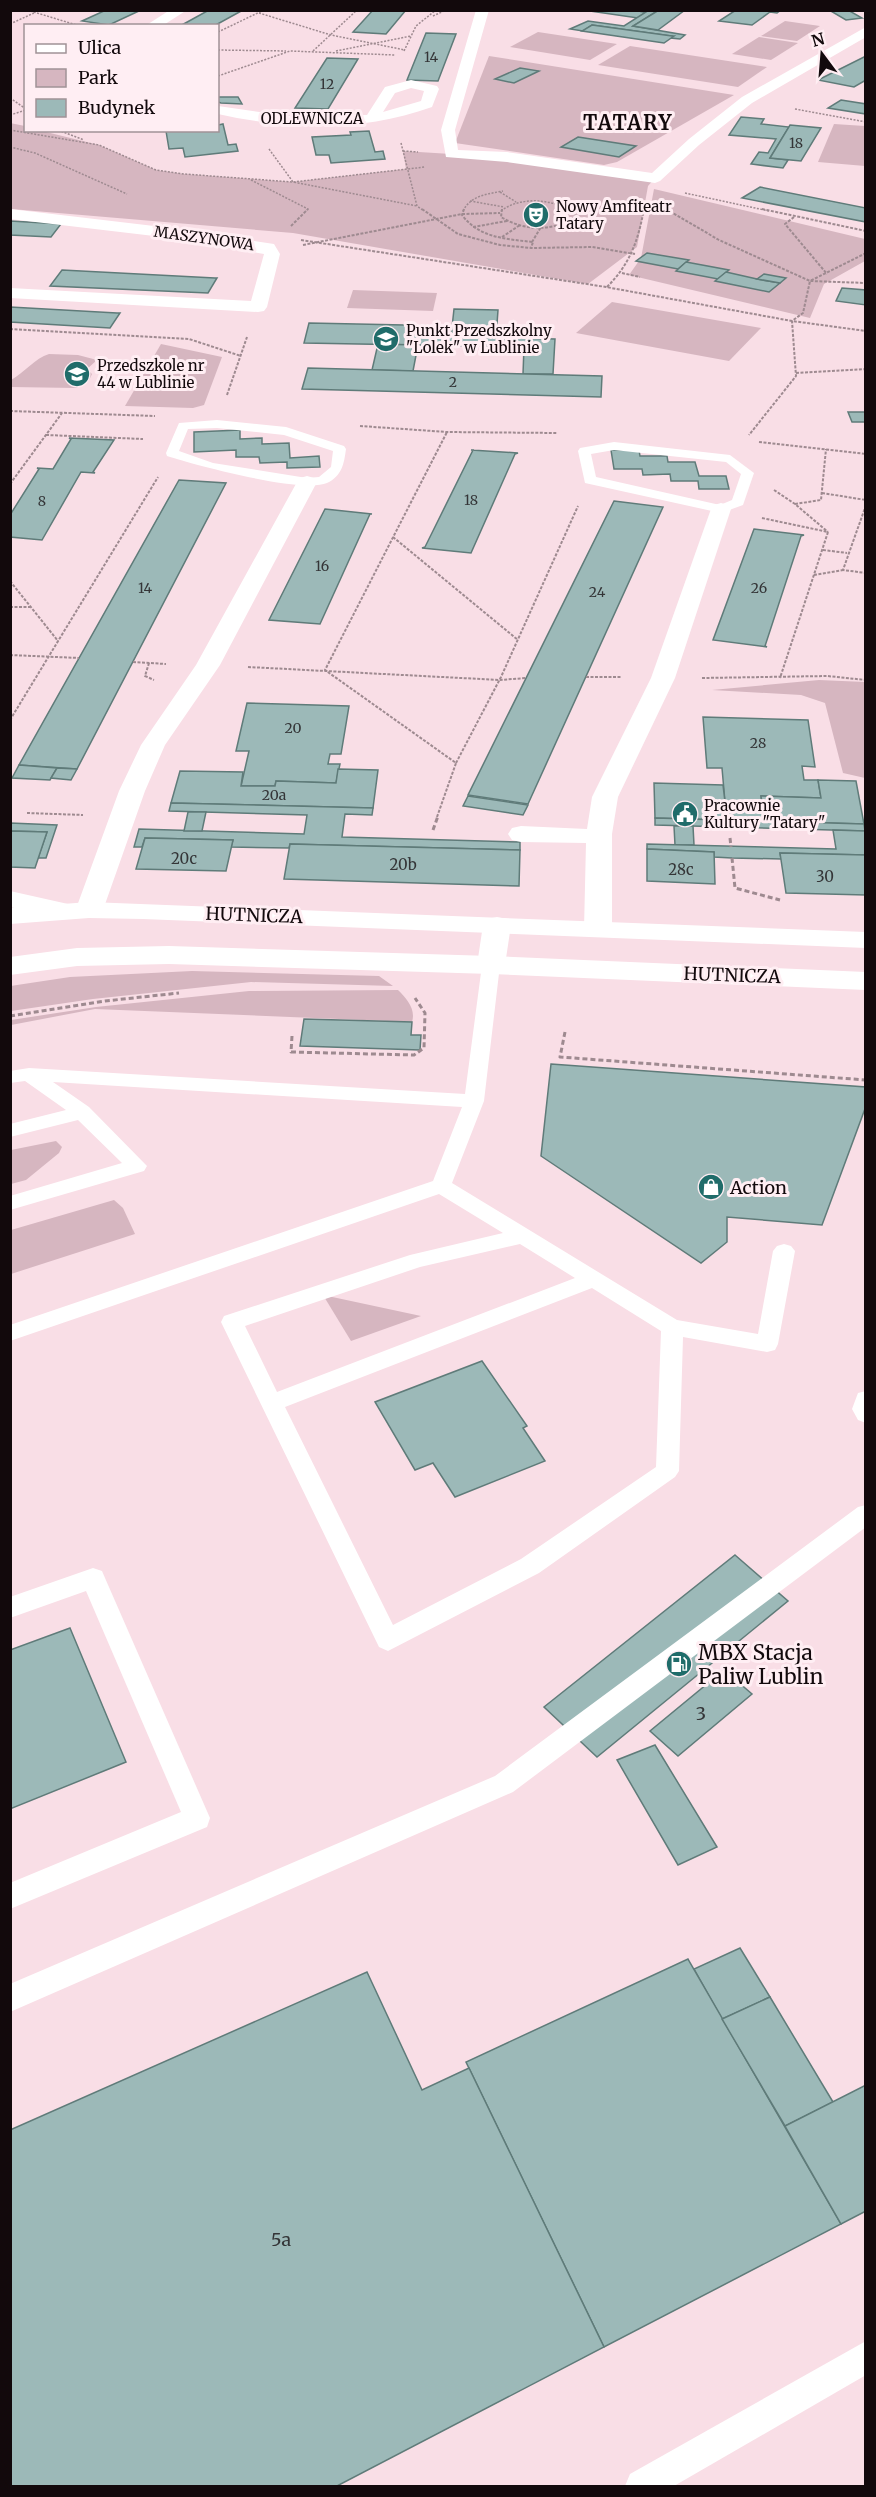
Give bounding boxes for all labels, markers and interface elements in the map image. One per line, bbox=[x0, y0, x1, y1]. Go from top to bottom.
legend bbox=[24, 24, 219, 132]
north arrow bbox=[792, 24, 852, 84]
text: N bbox=[809, 28, 827, 51]
text: Ulica bbox=[78, 36, 122, 59]
house number: 14 bbox=[424, 48, 438, 66]
text: Park bbox=[78, 66, 119, 89]
house number: 12 bbox=[320, 75, 334, 93]
text: Budynek bbox=[78, 96, 156, 119]
street label: ODLEWNICZA bbox=[261, 109, 364, 128]
district label: TATARY bbox=[583, 110, 673, 135]
house number: 18 bbox=[789, 134, 803, 152]
place label: Nowy Amfiteatr Tatary bbox=[556, 197, 672, 233]
theatre icon: Nowy Amfiteatr Tatary bbox=[521, 200, 551, 230]
street label: MASZYNOWA bbox=[153, 222, 256, 254]
place label: Punkt Przedszkolny "Lolek" w Lublinie bbox=[406, 321, 552, 357]
school or university icon: Punkt Przedszkolny "Lolek" w Lublinie bbox=[371, 324, 401, 354]
place label: Przedszkole nr 44 w Lublinie bbox=[97, 356, 205, 392]
school or university icon: Przedszkole nr 44 w Lublinie bbox=[62, 359, 92, 389]
house number: 2 bbox=[449, 373, 457, 391]
house number: 18 bbox=[464, 491, 478, 509]
house number: 8 bbox=[38, 492, 46, 510]
house number: 16 bbox=[315, 557, 329, 575]
house number: 14 bbox=[138, 579, 152, 597]
house number: 26 bbox=[751, 579, 767, 597]
house number: 24 bbox=[589, 583, 606, 601]
house number: 20 bbox=[284, 719, 302, 737]
house number: 28 bbox=[750, 734, 766, 752]
house number: 20a bbox=[262, 786, 287, 804]
place label: Pracownie Kultury "Tatary" bbox=[704, 796, 825, 832]
public building icon: Pracownie Kultury "Tatary" bbox=[670, 799, 700, 829]
house number: 20c bbox=[171, 849, 197, 868]
house number: 20b bbox=[389, 855, 417, 874]
house number: 28c bbox=[668, 860, 694, 879]
house number: 30 bbox=[816, 867, 834, 886]
street label: HUTNICZA bbox=[205, 902, 303, 928]
street label: HUTNICZA bbox=[683, 962, 781, 988]
shop icon: Action bbox=[696, 1172, 726, 1202]
place label: Action bbox=[729, 1176, 787, 1199]
place label: MBX Stacja Paliw Lublin bbox=[698, 1639, 824, 1690]
fuel station icon: MBX Stacja Paliw Lublin bbox=[664, 1649, 694, 1679]
house number: 3 bbox=[696, 1702, 706, 1725]
house number: 5a bbox=[271, 2228, 291, 2251]

